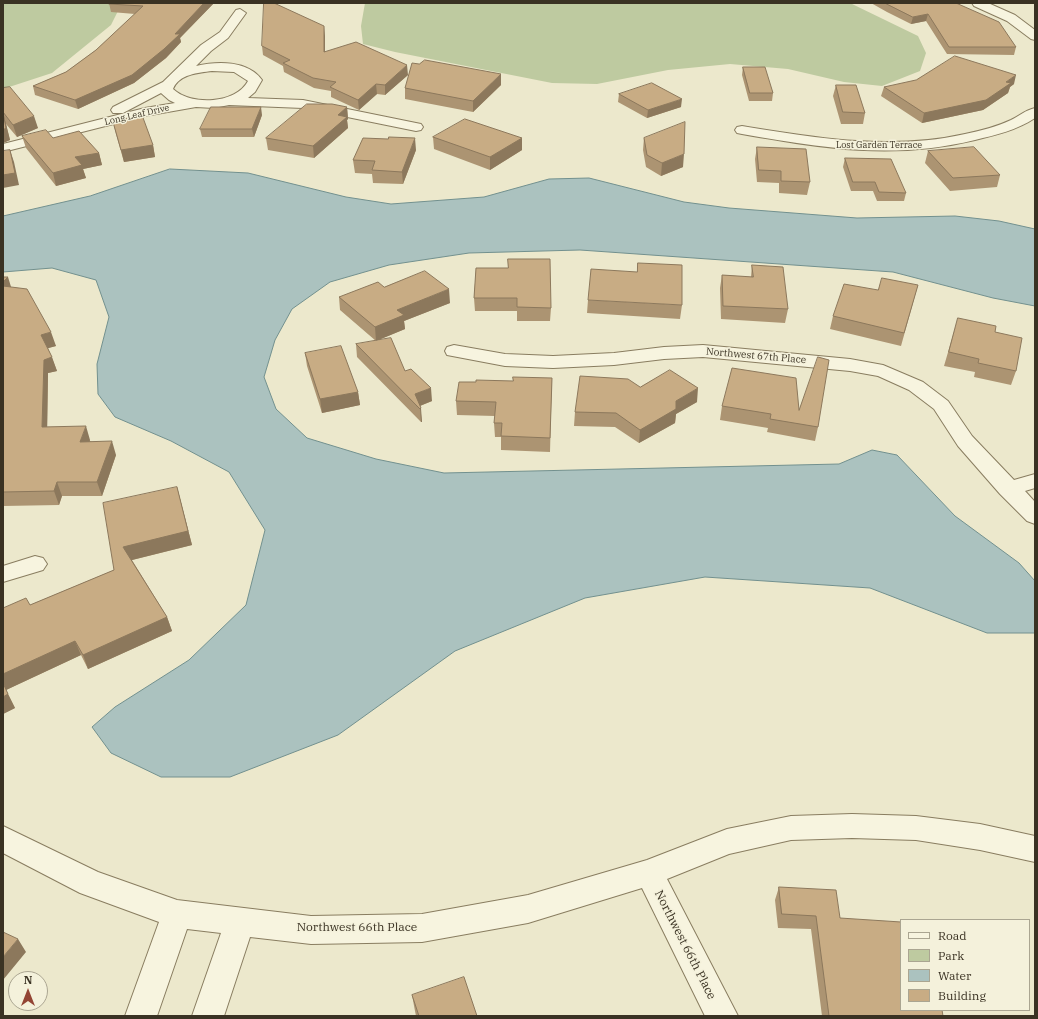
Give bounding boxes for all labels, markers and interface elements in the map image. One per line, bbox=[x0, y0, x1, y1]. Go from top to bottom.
street label: Long Leaf Drive bbox=[104, 102, 170, 128]
street label: Lost Garden Terrace bbox=[836, 140, 922, 150]
street label: Northwest 67th Place bbox=[705, 346, 807, 366]
street label: Northwest 66th Place bbox=[651, 888, 719, 1002]
legend bbox=[900, 919, 1030, 1011]
street label: Northwest 66th Place bbox=[297, 921, 417, 935]
text: Road bbox=[938, 928, 967, 943]
text: Park bbox=[938, 948, 964, 963]
text: Water bbox=[938, 968, 971, 983]
north arrow bbox=[8, 971, 48, 1011]
text: N bbox=[24, 973, 32, 987]
text: Building bbox=[938, 988, 986, 1003]

